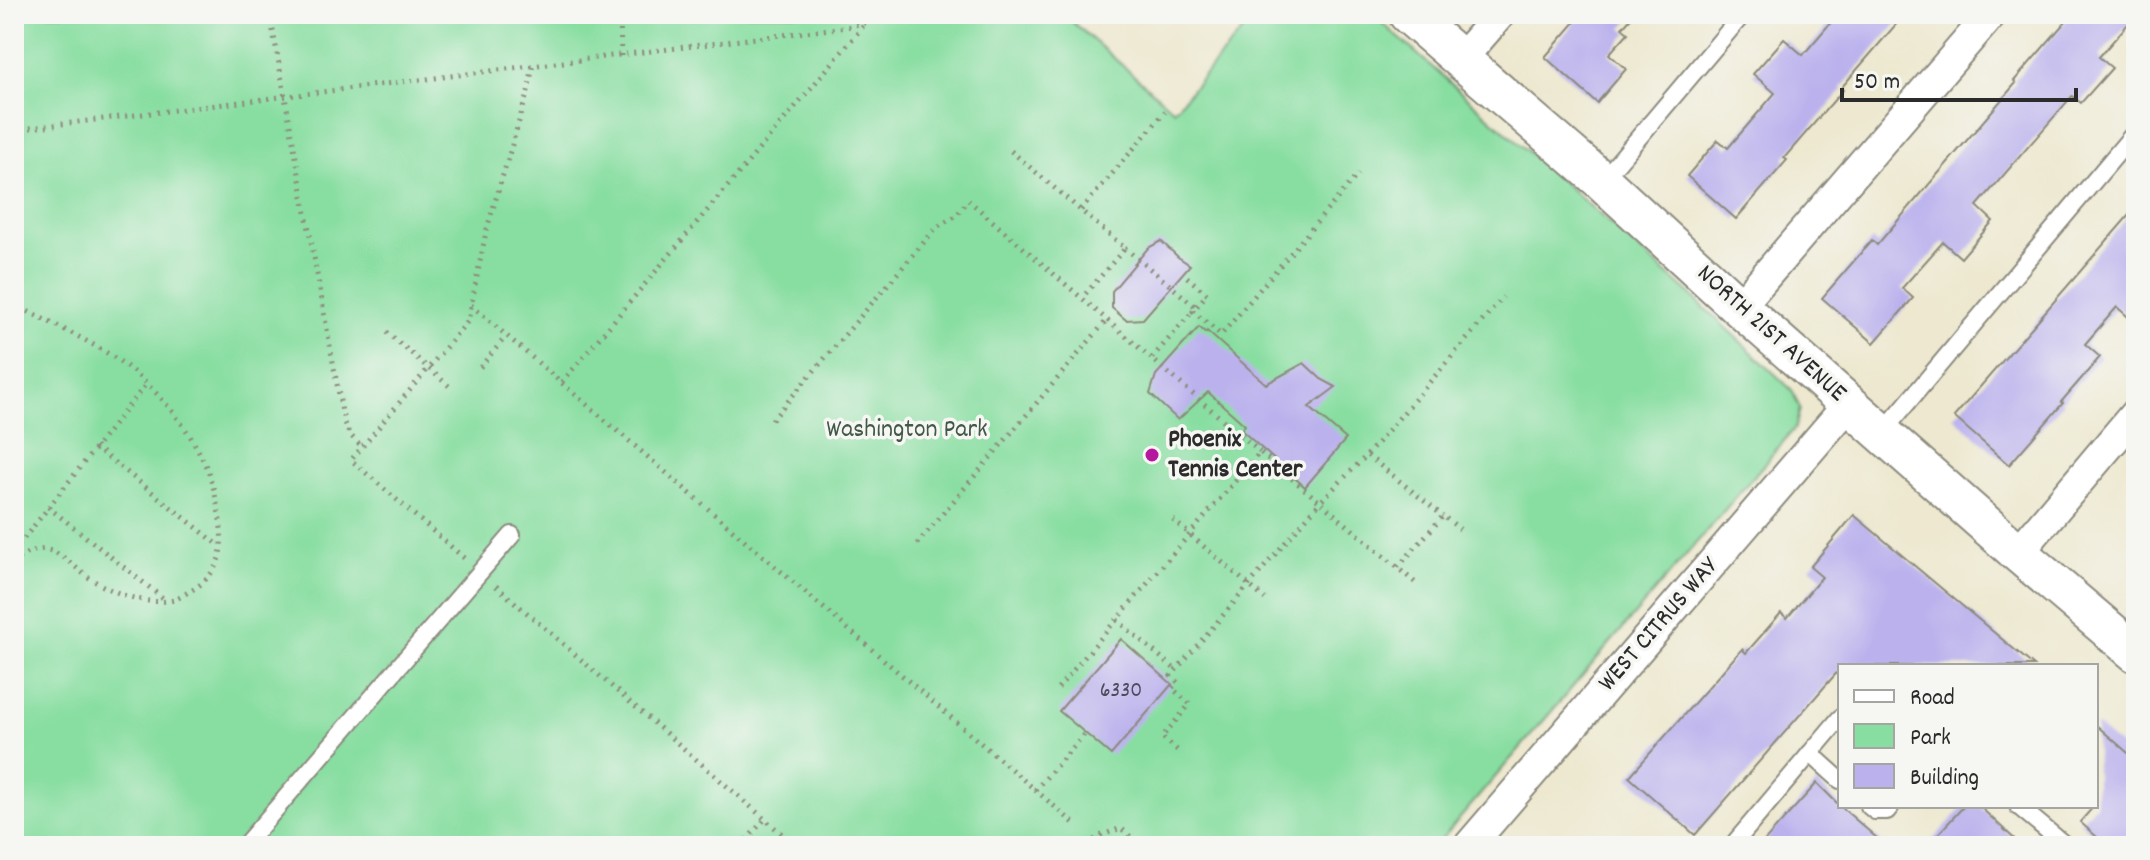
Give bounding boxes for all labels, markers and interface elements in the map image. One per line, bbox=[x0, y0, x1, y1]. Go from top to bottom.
scale bar bbox=[1842, 52, 2076, 102]
text: 50 m bbox=[1854, 66, 1900, 100]
street label: NORTH 21ST AVENUE bbox=[1688, 256, 1854, 412]
park label: Washington Park bbox=[826, 412, 988, 449]
place label: Phoenix Tennis Center bbox=[1168, 422, 1303, 489]
marker: Phoenix Tennis Center bbox=[1143, 446, 1161, 464]
street label: WEST CITRUS WAY bbox=[1590, 549, 1729, 700]
legend bbox=[1838, 664, 2098, 808]
house number: 6330 bbox=[1100, 676, 1142, 707]
text: Road bbox=[1910, 682, 1955, 716]
text: Park bbox=[1910, 722, 1951, 756]
text: Building bbox=[1910, 762, 1979, 796]

